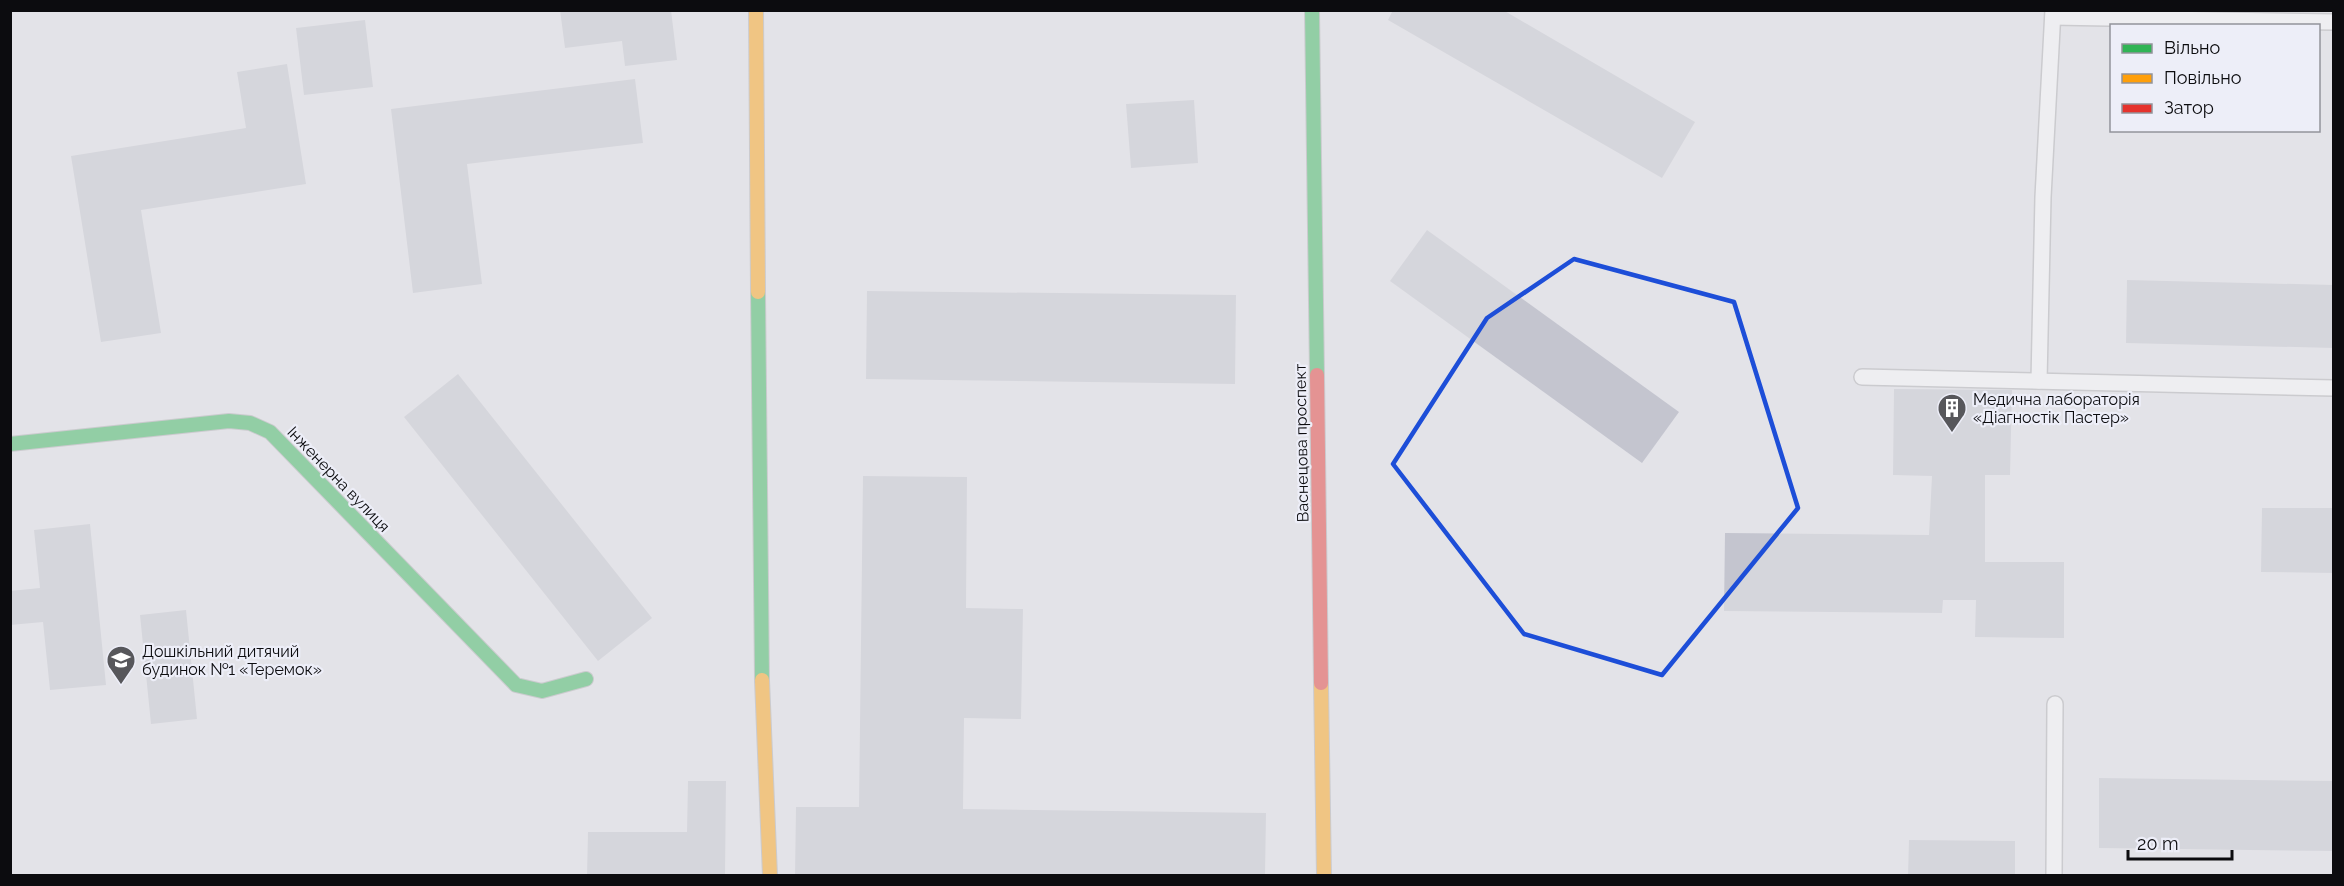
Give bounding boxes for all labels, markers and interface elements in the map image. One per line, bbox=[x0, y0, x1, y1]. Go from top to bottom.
legend bbox=[2110, 24, 2320, 132]
text: Вільно bbox=[2164, 37, 2220, 58]
text: Повільно bbox=[2164, 67, 2242, 88]
text: Затор bbox=[2164, 97, 2214, 118]
street label: Васнецова проспект bbox=[1291, 363, 1312, 523]
place label: Медична лабораторія «Діагностік Пастер» bbox=[1973, 390, 2140, 427]
building icon: Медична лабораторія «Діагностік Пастер» bbox=[1936, 392, 1968, 434]
street label: Інженерна вулиця bbox=[283, 423, 394, 536]
place label: Дошкільний дитячий будинок №1 «Теремок» bbox=[142, 642, 322, 679]
school or university icon: Дошкільний дитячий будинок №1 «Теремок» bbox=[105, 644, 137, 686]
scale bar bbox=[2128, 823, 2232, 861]
text: 20 m bbox=[2137, 833, 2179, 854]

